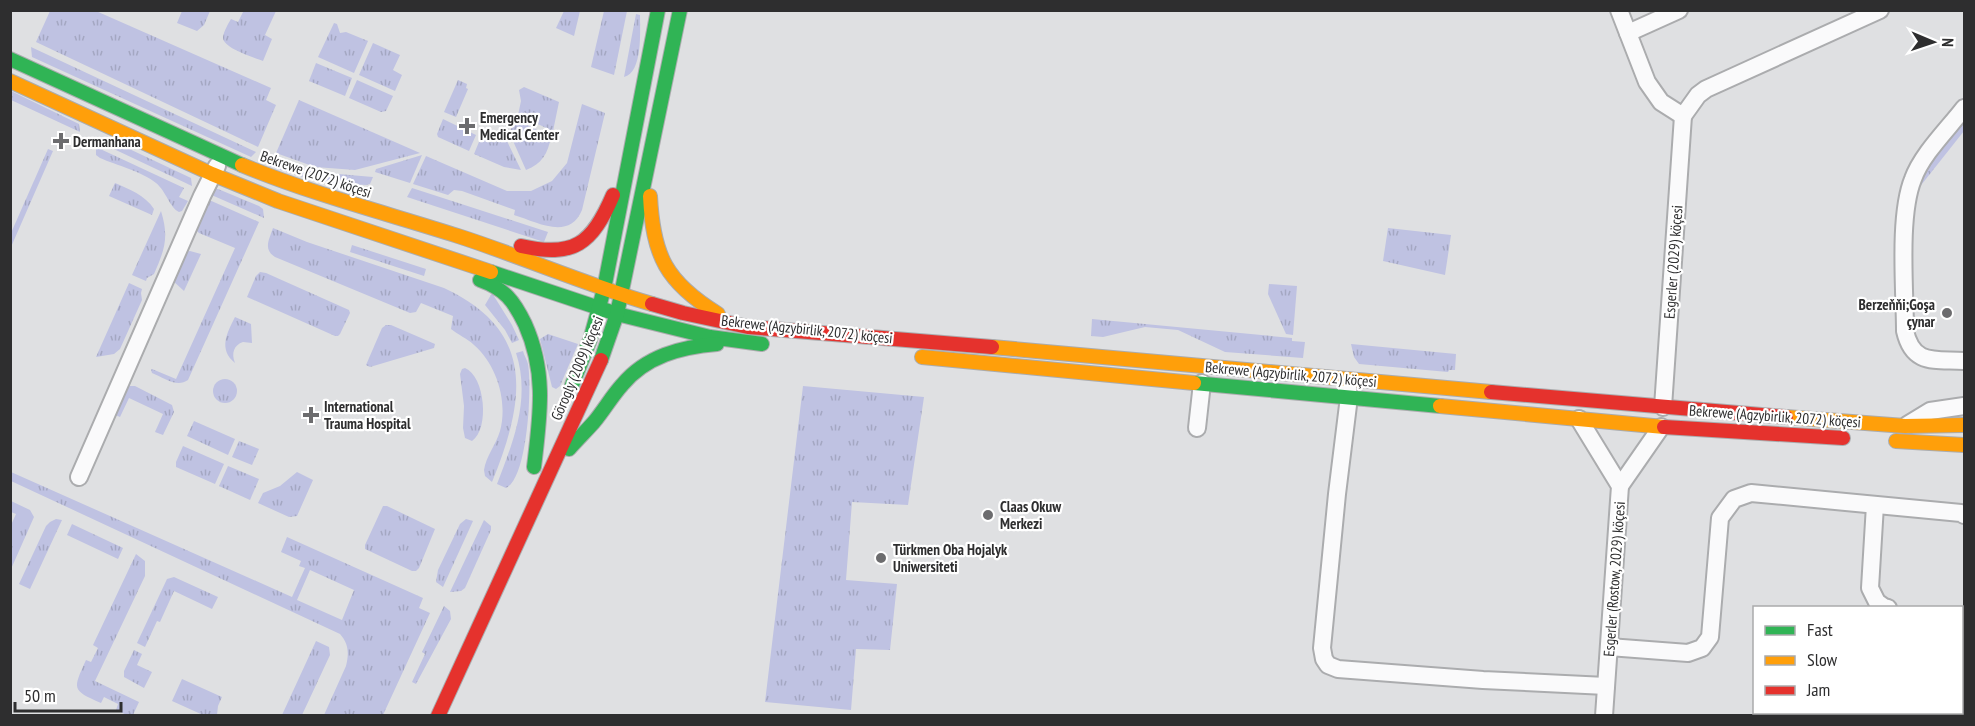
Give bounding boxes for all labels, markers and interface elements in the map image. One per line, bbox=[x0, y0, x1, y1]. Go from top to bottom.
north arrow bbox=[1903, 12, 1963, 72]
text: N bbox=[1938, 38, 1958, 47]
place label: Emergency Medical Center bbox=[480, 108, 560, 144]
marker: Emergency Medical Center bbox=[458, 117, 476, 135]
place label: Dermanhana bbox=[73, 132, 141, 151]
marker: Dermanhana bbox=[54, 134, 68, 148]
street label: Bekrewe (2072) köçesi bbox=[258, 146, 374, 202]
street label: Esgerler (2029) köçesi bbox=[1660, 204, 1686, 320]
place label: Berzeňňi;Goşa çynar bbox=[1859, 295, 1936, 331]
marker: Berzeňňi;Goşa çynar bbox=[1940, 306, 1954, 320]
street label: Bekrewe (Agzybirlik, 2072) köçesi bbox=[720, 311, 894, 347]
street label: Görogly (2009) köçesi bbox=[546, 313, 608, 423]
street label: Bekrewe (Agzybirlik, 2072) köçesi bbox=[1204, 357, 1378, 391]
place label: International Trauma Hospital bbox=[324, 397, 411, 433]
street label: Bekrewe (Agzybirlik, 2072) köçesi bbox=[1689, 401, 1861, 431]
marker: International Trauma Hospital bbox=[302, 406, 320, 424]
place label: Claas Okuw Merkezi bbox=[1000, 497, 1062, 533]
street label: Esgerler (Rostow, 2029) köçesi bbox=[1599, 501, 1629, 657]
marker: Claas Okuw Merkezi bbox=[981, 508, 995, 522]
place label: Türkmen Oba Hojalyk Uniwersiteti bbox=[893, 540, 1008, 576]
marker: Türkmen Oba Hojalyk Uniwersiteti bbox=[874, 551, 888, 565]
legend bbox=[1753, 606, 1963, 714]
text: Fast bbox=[1807, 618, 1833, 641]
text: Slow bbox=[1807, 648, 1838, 671]
scale bar bbox=[15, 675, 122, 713]
text: Jam bbox=[1806, 678, 1830, 701]
text: 50 m bbox=[24, 684, 56, 707]

